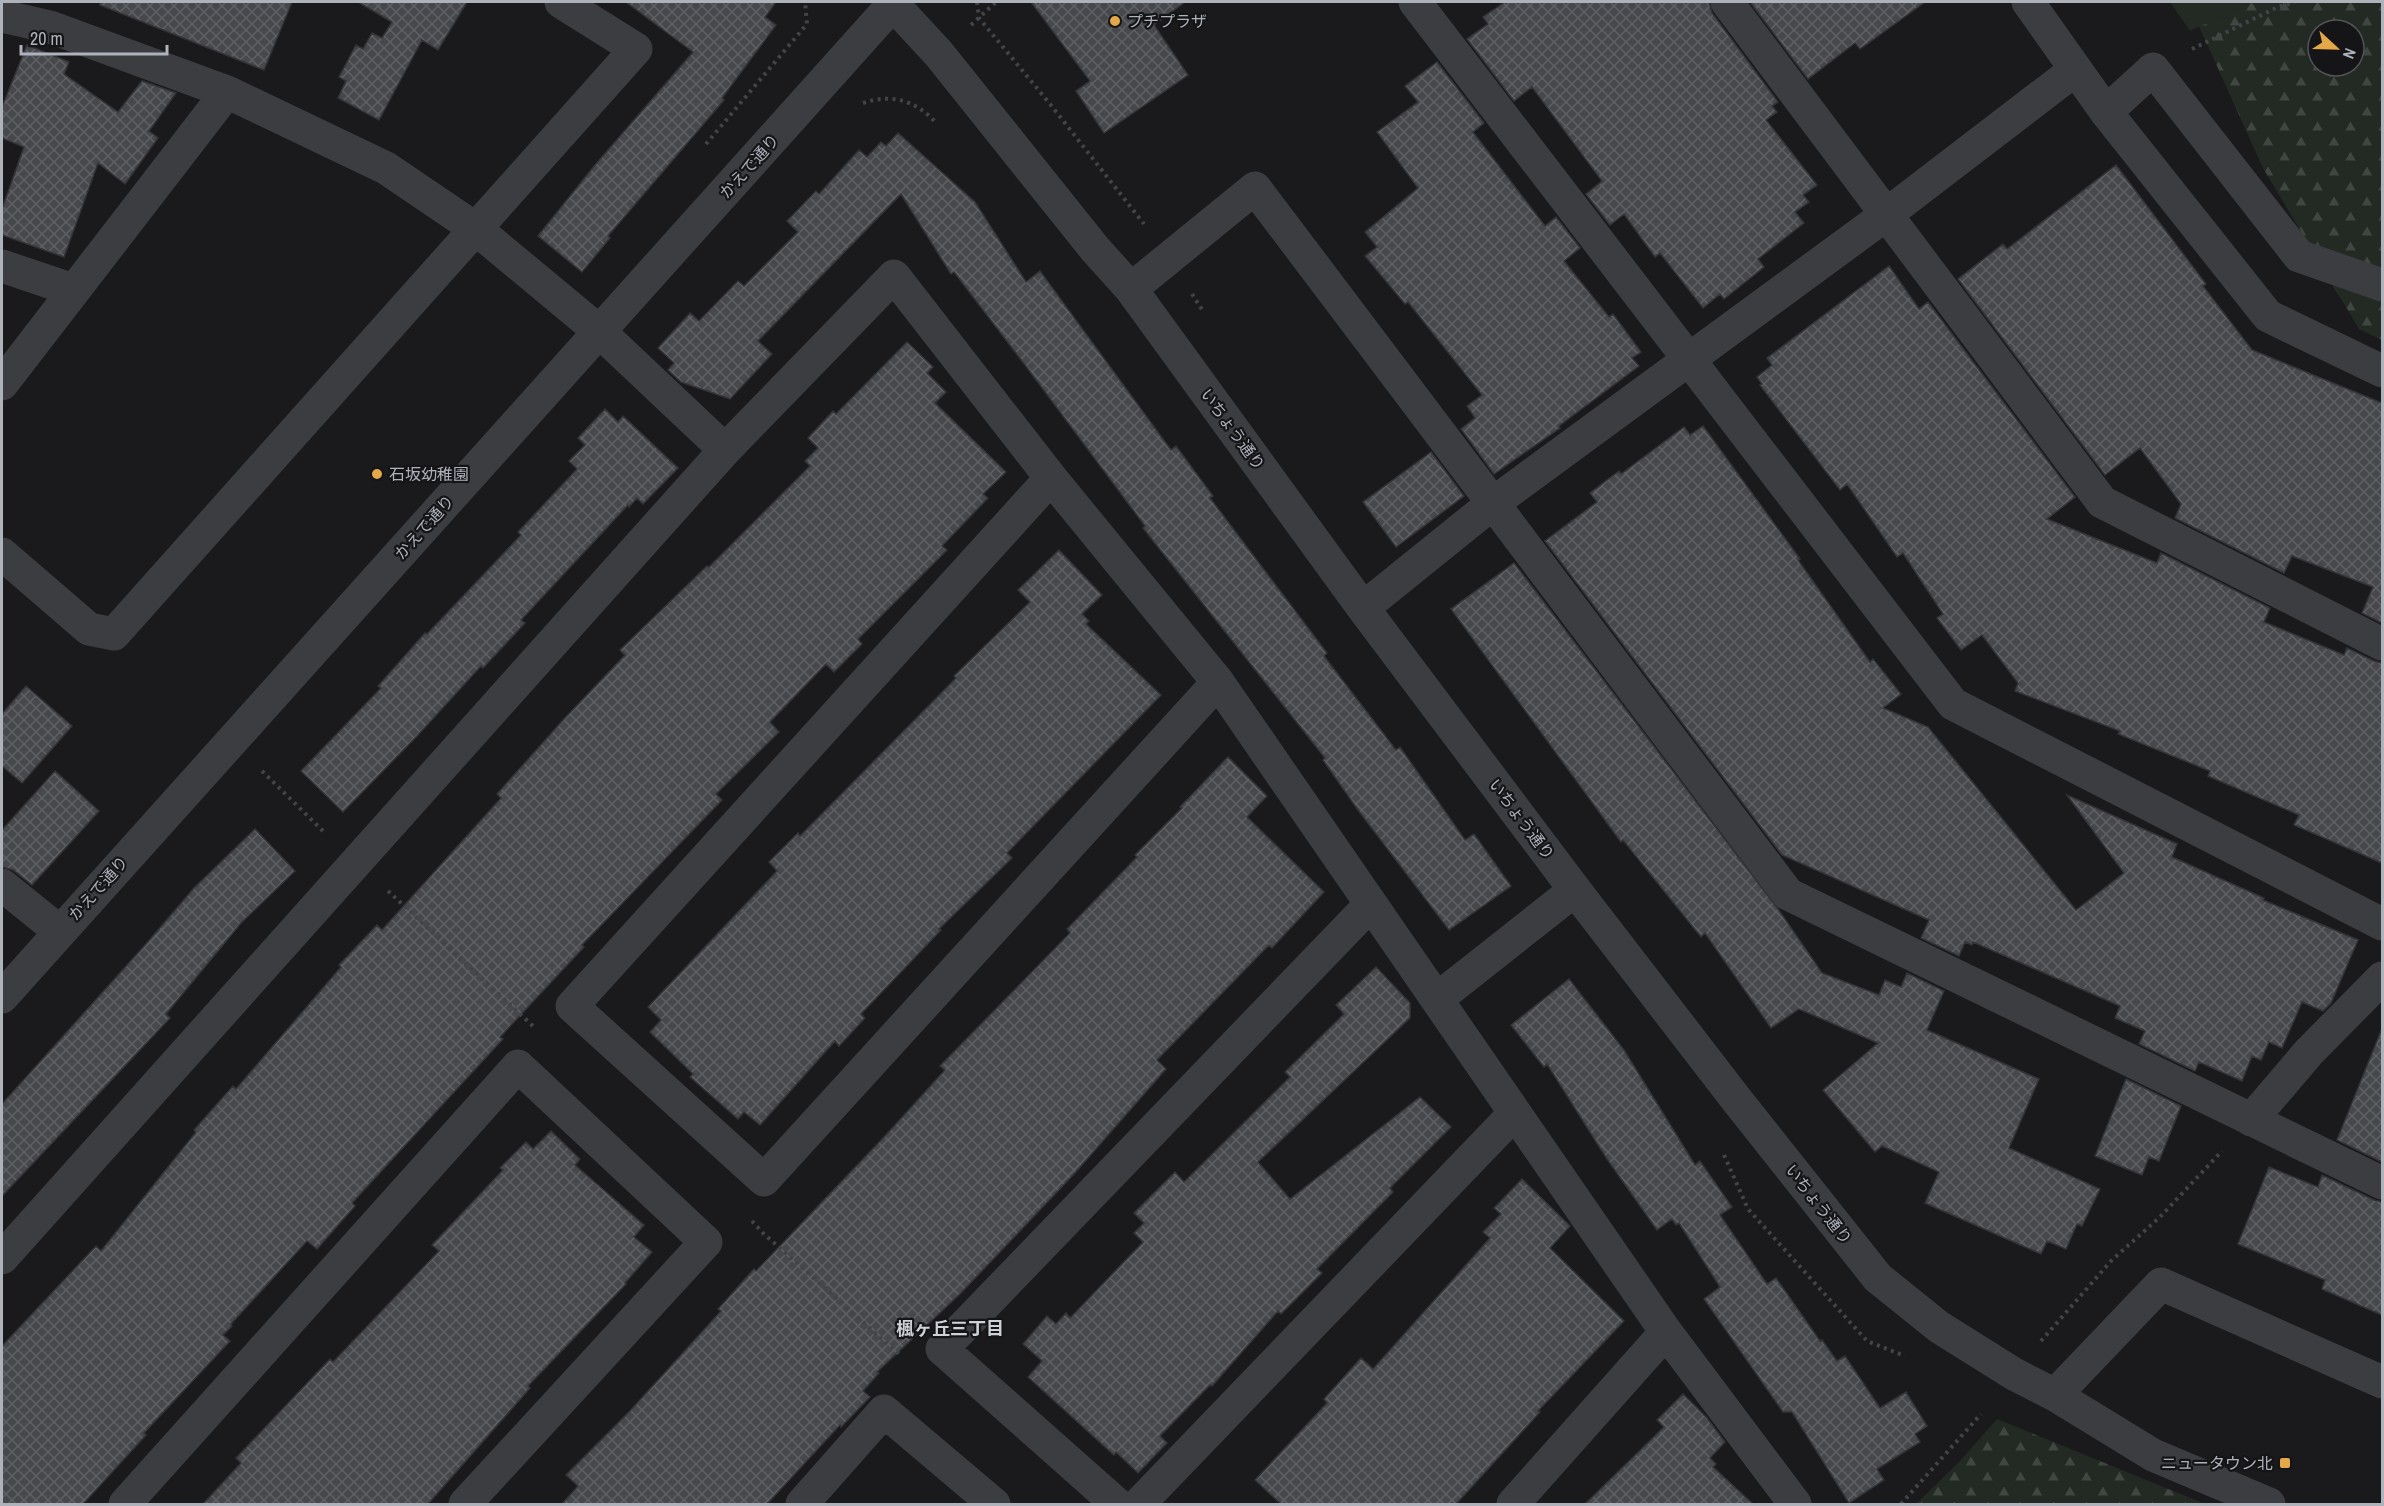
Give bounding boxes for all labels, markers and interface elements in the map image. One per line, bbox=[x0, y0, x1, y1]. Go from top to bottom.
place label: プチプラザ bbox=[1127, 10, 1207, 32]
marker: プチプラザ bbox=[1108, 14, 1122, 28]
scale bar bbox=[21, 18, 166, 56]
north arrow bbox=[2306, 18, 2366, 78]
text: 20 m bbox=[30, 26, 63, 51]
text: N bbox=[2338, 45, 2362, 62]
street label: かえで通り bbox=[714, 129, 784, 203]
street label: いちょう通り bbox=[1196, 384, 1270, 474]
place label: 石坂幼稚園 bbox=[389, 463, 469, 485]
marker: 石坂幼稚園 bbox=[370, 467, 384, 481]
street label: かえで通り bbox=[389, 490, 459, 564]
street label: いちょう通り bbox=[1484, 774, 1560, 864]
street label: かえで通り bbox=[63, 851, 133, 925]
street label: いちょう通り bbox=[1781, 1159, 1857, 1249]
district label: 楓ヶ丘三丁目 bbox=[896, 1316, 1004, 1341]
place label: ニュータウン北 bbox=[2161, 1452, 2273, 1474]
marker: ニュータウン北 bbox=[2278, 1456, 2292, 1470]

